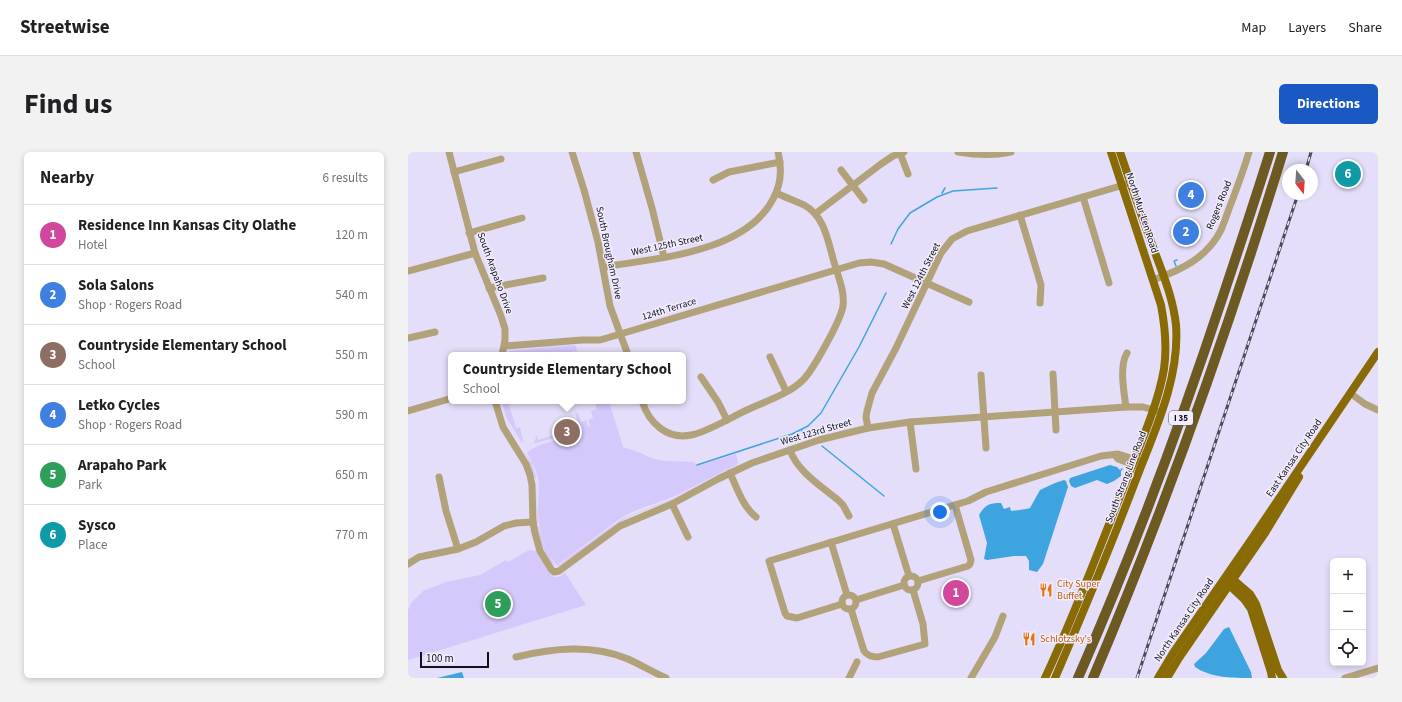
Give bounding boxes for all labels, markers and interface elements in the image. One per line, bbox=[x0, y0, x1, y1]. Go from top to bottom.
text: Streetwise bbox=[20, 14, 110, 41]
text: Map bbox=[1241, 18, 1266, 38]
text: Layers bbox=[1288, 18, 1326, 38]
text: Share bbox=[1348, 18, 1382, 38]
text: Find us bbox=[24, 84, 112, 124]
button: Directions bbox=[1279, 84, 1378, 124]
pin: 6 bbox=[1335, 159, 1361, 189]
north arrow bbox=[1282, 164, 1318, 200]
text: Nearby bbox=[40, 166, 94, 190]
text: 6 results bbox=[323, 169, 368, 187]
street label: North Mur-Len Road bbox=[1122, 171, 1162, 255]
street label: Rogers Road bbox=[1203, 178, 1235, 232]
pin: 4 bbox=[1178, 180, 1204, 210]
street label: South Brougham Drive bbox=[592, 205, 626, 301]
text: Residence Inn Kansas City Olathe bbox=[78, 215, 296, 236]
pin: 2 bbox=[1173, 217, 1199, 247]
text: 1 bbox=[50, 226, 56, 244]
text: 120 m bbox=[335, 226, 368, 244]
street label: South Arapaho Drive bbox=[474, 230, 516, 316]
street label: West 125th Street bbox=[630, 230, 705, 259]
text: Hotel bbox=[78, 236, 107, 254]
street label: West 124th Street bbox=[898, 240, 944, 312]
text: Sola Salons bbox=[78, 275, 154, 296]
text: 2 bbox=[50, 286, 56, 304]
text: 540 m bbox=[335, 286, 368, 304]
street label: 124th Terrace bbox=[640, 294, 698, 324]
text: Shop · Rogers Road bbox=[78, 296, 182, 314]
text: Countryside Elementary School bbox=[78, 335, 287, 356]
text: 3 bbox=[50, 346, 56, 364]
text: 550 m bbox=[335, 346, 368, 364]
popup bbox=[448, 352, 686, 404]
text: School bbox=[78, 356, 115, 374]
text: Countryside Elementary School bbox=[463, 359, 671, 380]
text: School bbox=[463, 380, 500, 398]
text: Letko Cycles bbox=[78, 395, 160, 416]
text: 4 bbox=[50, 406, 56, 424]
text: 590 m bbox=[335, 406, 368, 424]
road number: I 35 bbox=[1169, 411, 1193, 425]
street label: West 123rd Street bbox=[779, 415, 854, 449]
text: Shop · Rogers Road bbox=[78, 416, 182, 434]
street label: East Kansas City Road bbox=[1263, 416, 1325, 500]
pin: 3 bbox=[554, 417, 580, 447]
street label: South Strang Line Road bbox=[1102, 429, 1150, 525]
text: Arapaho Park bbox=[78, 455, 167, 476]
text: 5 bbox=[50, 466, 56, 484]
text: 650 m bbox=[335, 466, 368, 484]
text: Park bbox=[78, 476, 102, 494]
your location bbox=[930, 502, 950, 522]
text: Sysco bbox=[78, 515, 116, 536]
text: 6 bbox=[50, 526, 56, 544]
text: 770 m bbox=[335, 526, 368, 544]
text: Place bbox=[78, 536, 107, 554]
map controls bbox=[1330, 558, 1366, 666]
button: + bbox=[1330, 558, 1366, 594]
street label: North Kansas City Road bbox=[1151, 576, 1217, 664]
place label: City Super Buffet bbox=[1057, 577, 1101, 603]
pin: 1 bbox=[943, 578, 969, 608]
restaurant icon: City Super Buffet bbox=[1038, 582, 1054, 598]
pin: 5 bbox=[485, 589, 511, 619]
button: − bbox=[1330, 594, 1366, 630]
button: locate bbox=[1330, 630, 1366, 666]
restaurant icon: Schlotzsky's bbox=[1021, 631, 1037, 647]
place label: Schlotzsky's bbox=[1040, 632, 1091, 646]
scale bar bbox=[420, 650, 489, 669]
text: 100 m bbox=[426, 651, 454, 666]

